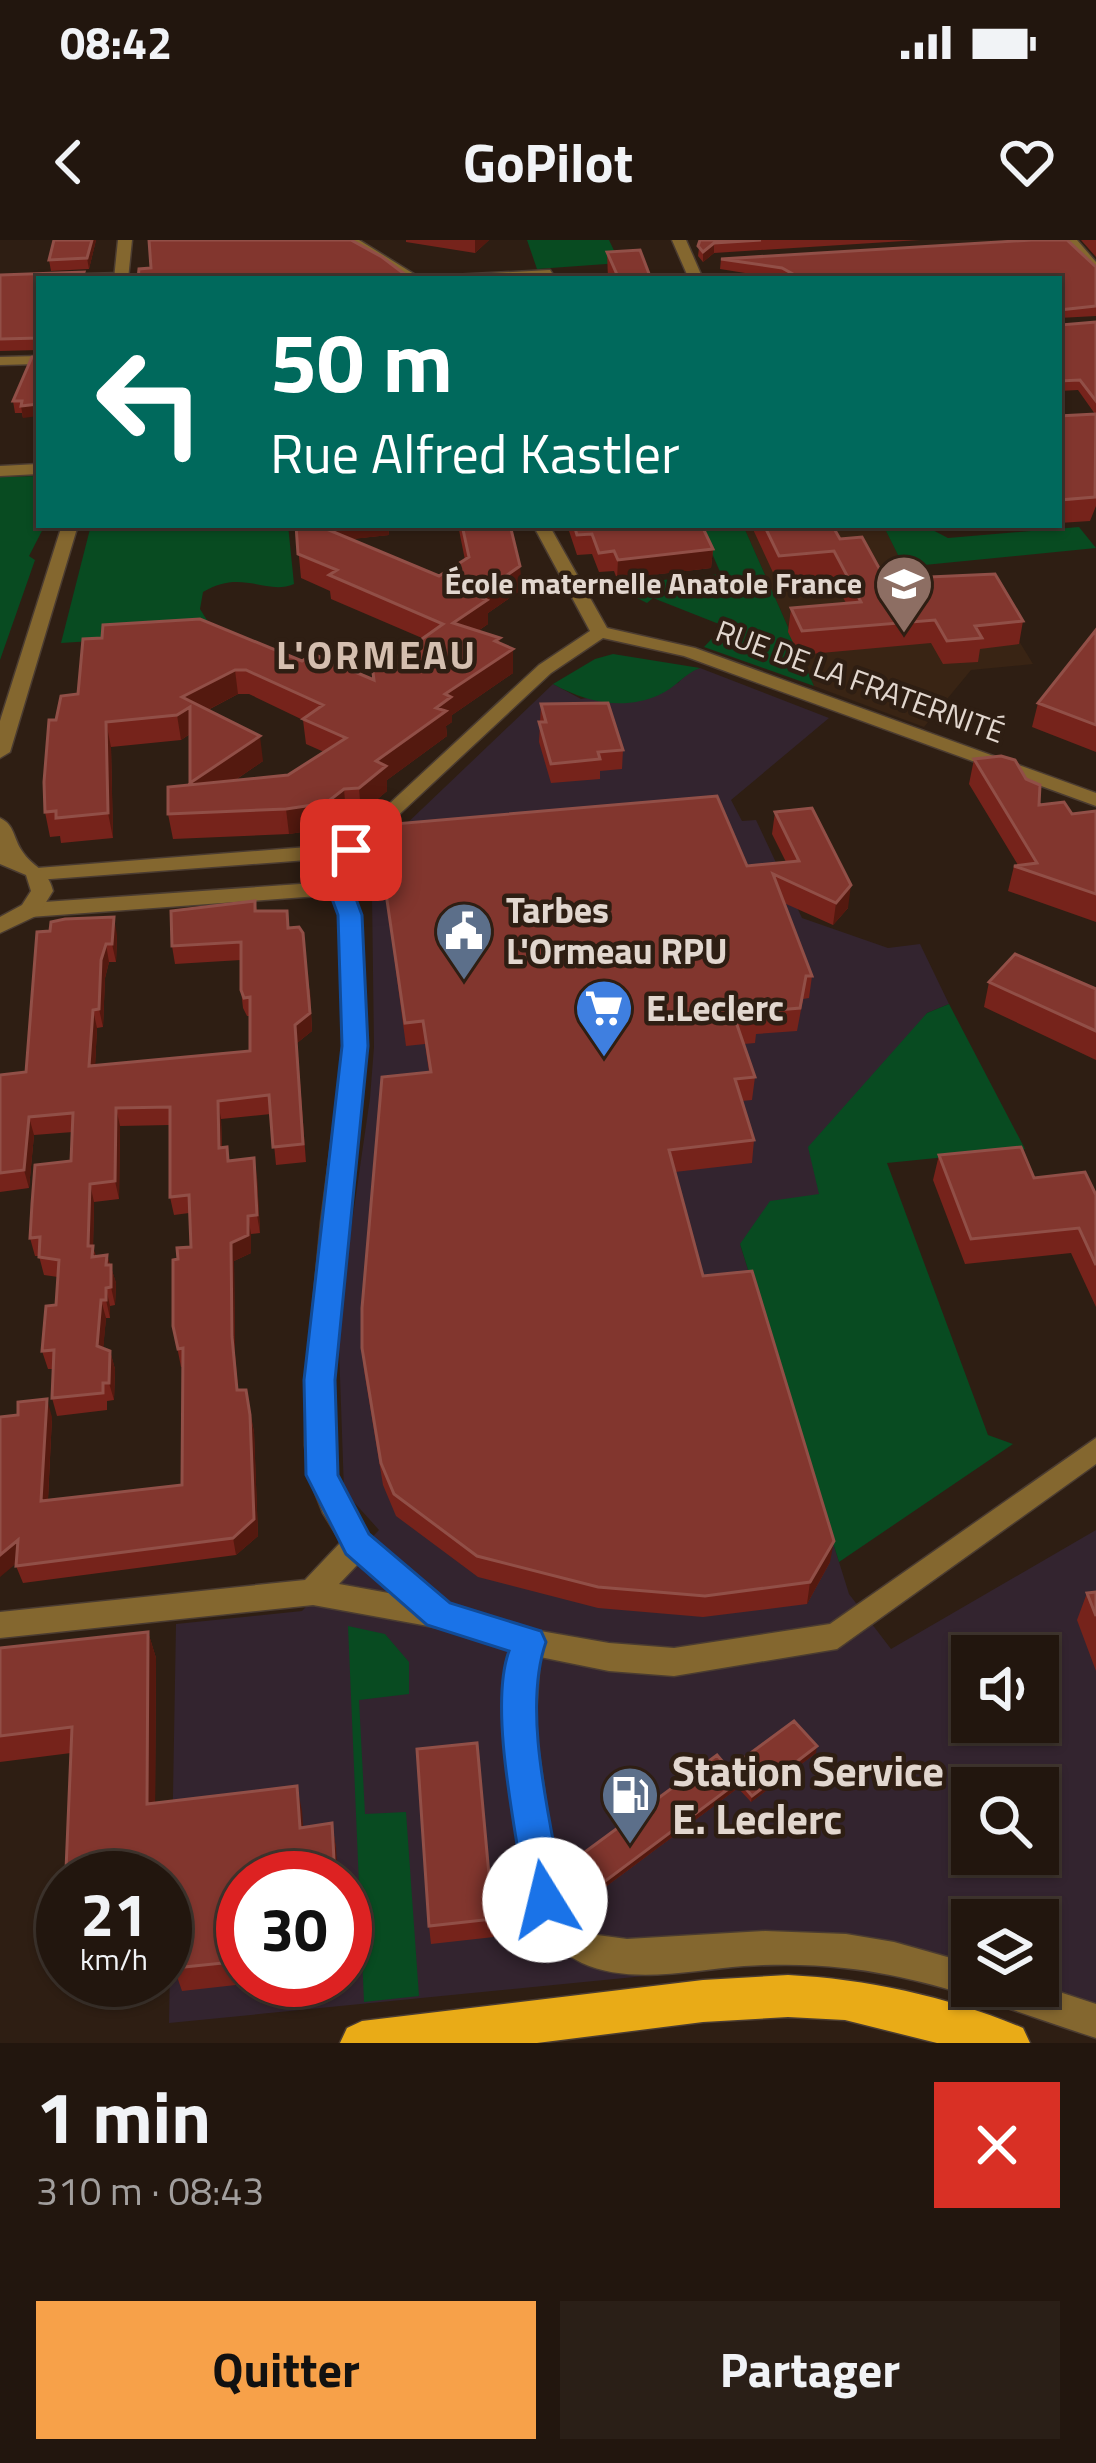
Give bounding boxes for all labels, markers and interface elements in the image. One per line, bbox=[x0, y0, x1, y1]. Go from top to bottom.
text: 08:42 bbox=[60, 8, 172, 76]
text: GoPilot bbox=[463, 121, 633, 203]
icon: back bbox=[36, 129, 102, 195]
icon: heart bbox=[994, 129, 1060, 195]
text: 50 m bbox=[270, 297, 453, 425]
icon: left bbox=[72, 324, 228, 480]
text: Rue Alfred Kastler bbox=[270, 412, 680, 494]
school or university icon: École maternelle Anatole France bbox=[873, 553, 935, 635]
place label: École maternelle Anatole France bbox=[445, 560, 862, 606]
street label: RUE DE LA FRATERNITÉ bbox=[710, 607, 1011, 755]
district label: L'ORMEAU bbox=[276, 625, 478, 684]
pin bbox=[300, 799, 402, 901]
icon: arrive bbox=[318, 817, 384, 883]
place label: Tarbes L'Ormeau RPU bbox=[506, 882, 728, 978]
public building icon: Tarbes L'Ormeau RPU bbox=[433, 900, 495, 982]
supermarket icon: E.Leclerc bbox=[573, 977, 635, 1059]
place label: E.Leclerc bbox=[646, 980, 784, 1035]
map controls bbox=[951, 1635, 1059, 2007]
button: sound bbox=[951, 1635, 1059, 1743]
place label: Station Service E. Leclerc bbox=[672, 1738, 944, 1850]
fuel station icon: Station Service E. Leclerc bbox=[599, 1764, 661, 1846]
button: search bbox=[951, 1767, 1059, 1875]
position arrow bbox=[482, 1837, 608, 1963]
speed limit sign: 30 bbox=[216, 1851, 372, 2007]
text: 21 bbox=[80, 1868, 148, 1959]
button: layers bbox=[951, 1899, 1059, 2007]
text: km/h bbox=[80, 1936, 148, 1982]
text: 1 min bbox=[36, 2061, 211, 2171]
button: close bbox=[934, 2082, 1060, 2208]
text: 310 m · 08:43 bbox=[36, 2161, 264, 2220]
button: Quitter bbox=[36, 2301, 536, 2439]
button: Partager bbox=[560, 2301, 1060, 2439]

